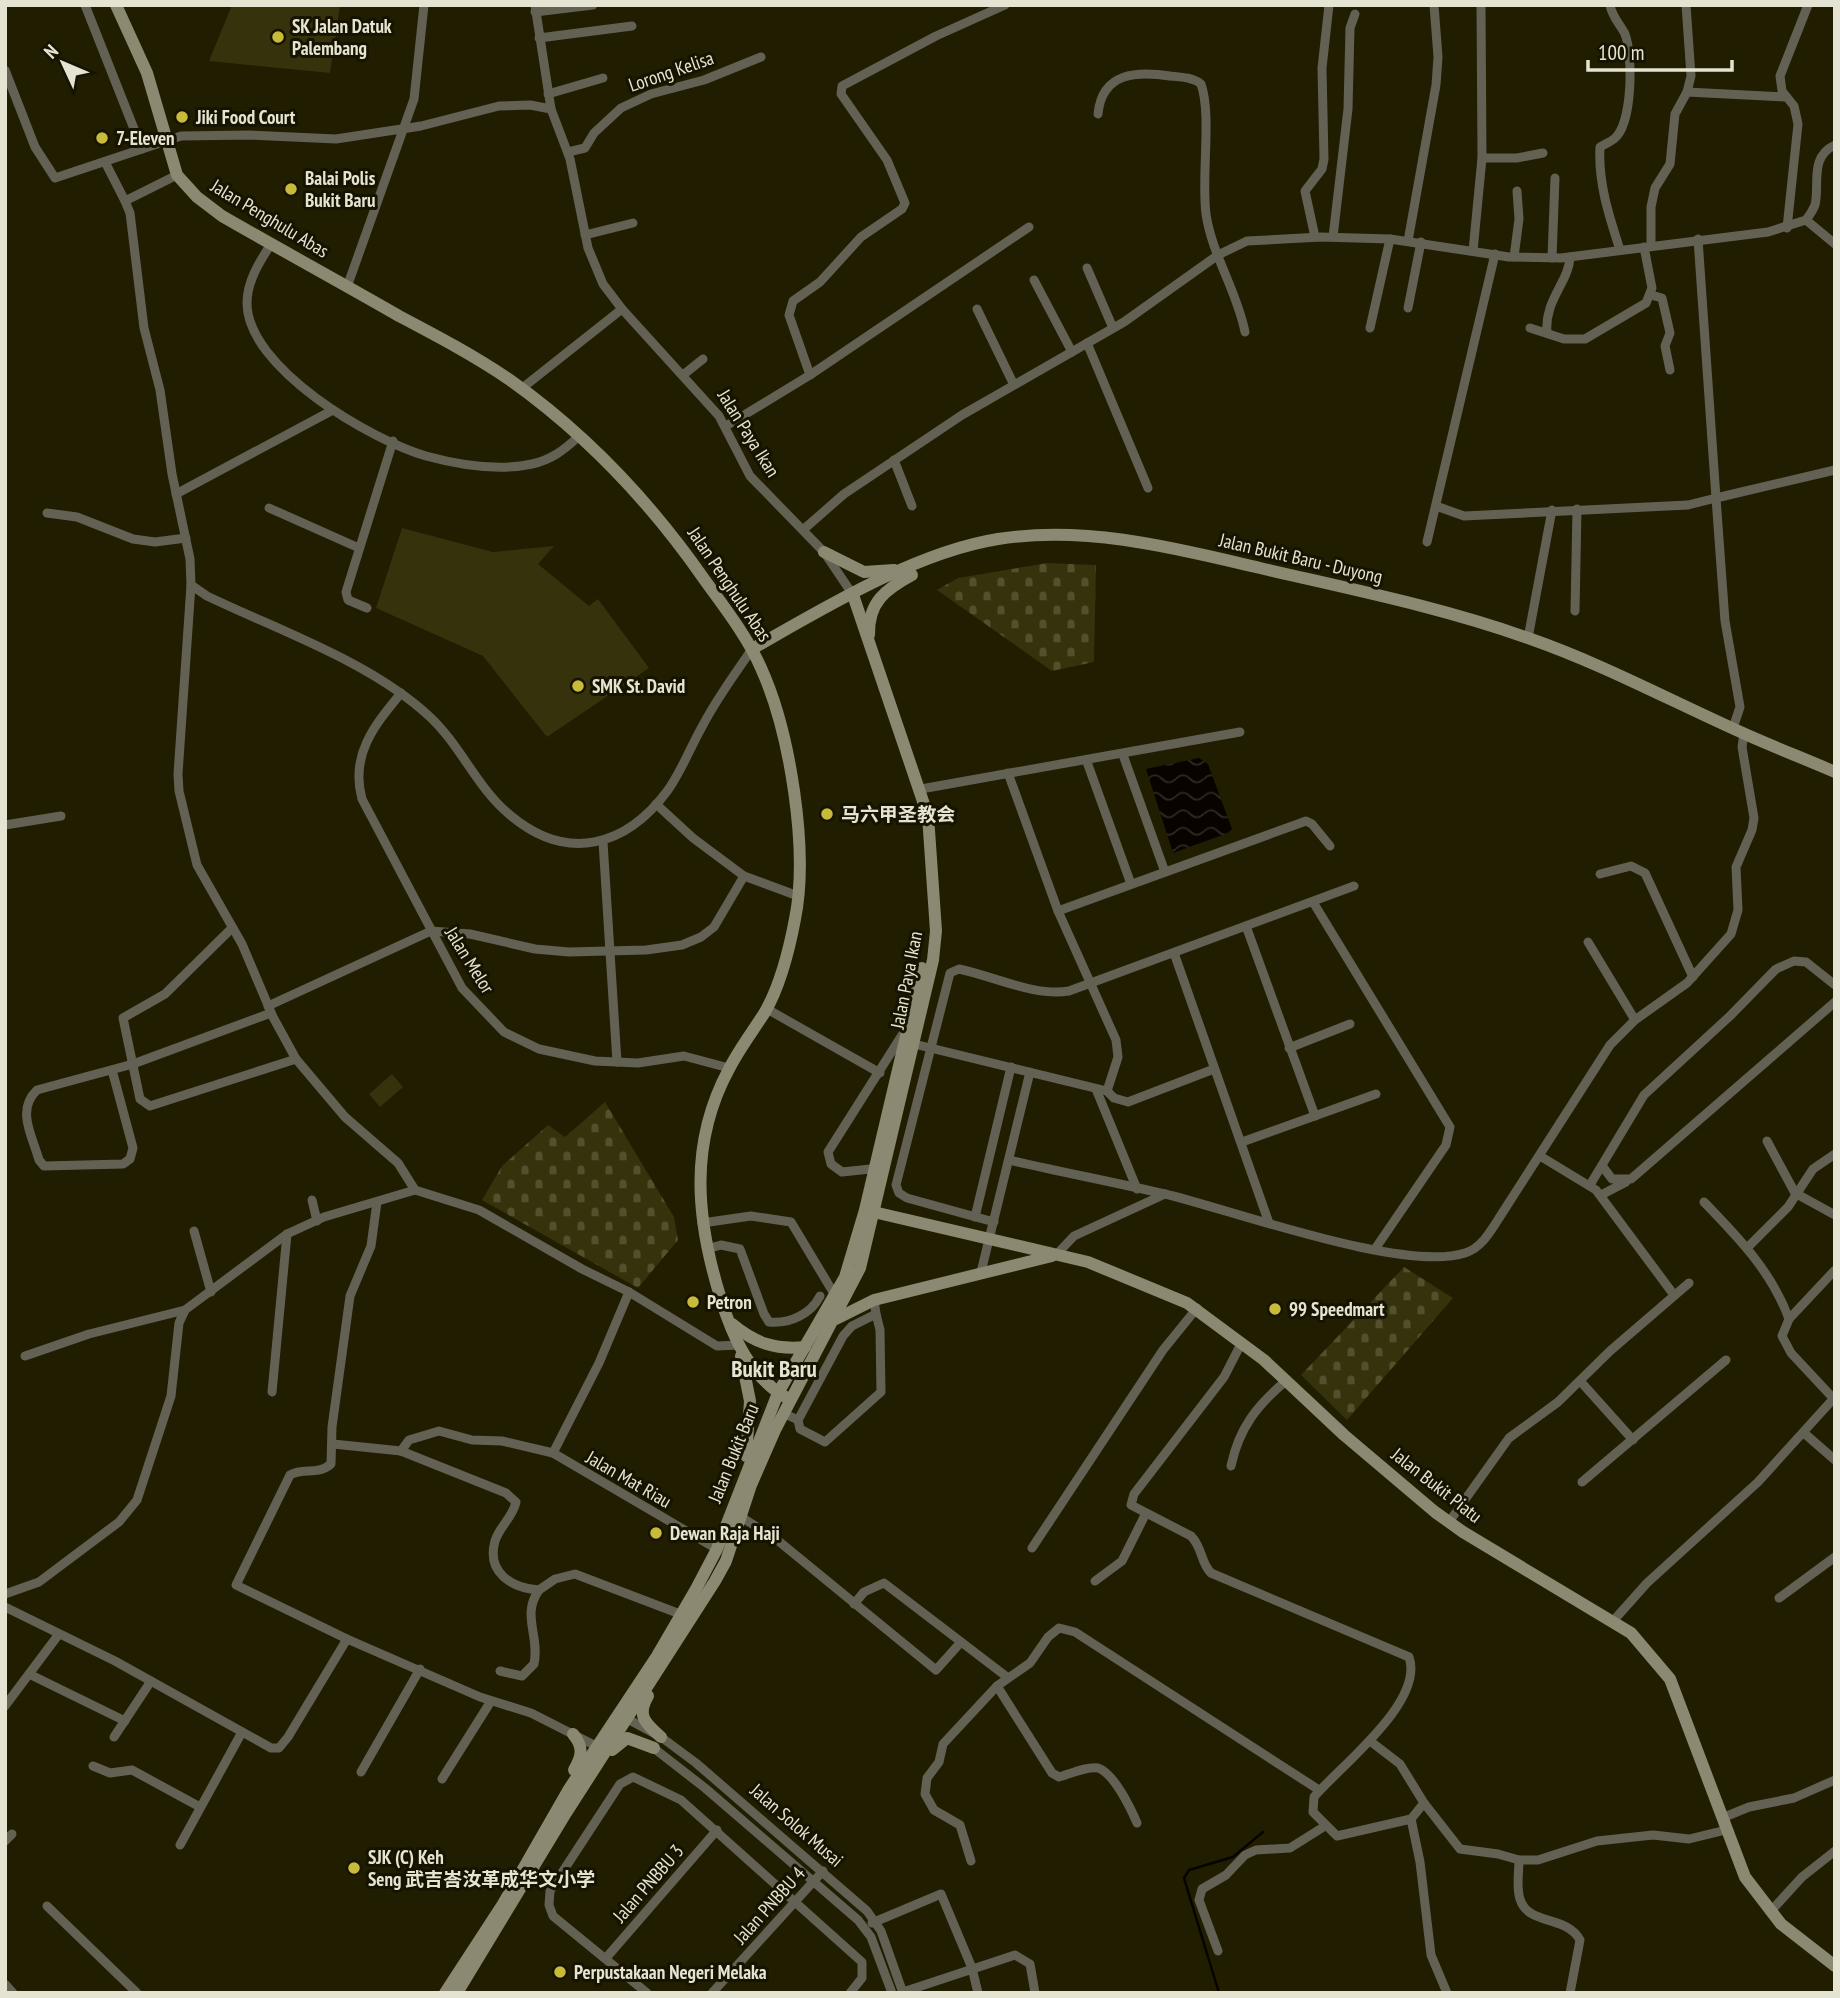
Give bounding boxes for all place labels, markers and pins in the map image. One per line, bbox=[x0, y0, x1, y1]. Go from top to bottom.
place label: SK Jalan Datuk Palembang bbox=[292, 14, 392, 60]
marker: SK Jalan Datuk Palembang bbox=[270, 29, 286, 45]
place label: Jiki Food Court bbox=[195, 105, 296, 129]
marker: Jiki Food Court bbox=[174, 109, 190, 125]
place label: 7-Eleven bbox=[116, 126, 175, 150]
marker: 7-Eleven bbox=[94, 130, 110, 146]
place label: Balai Polis Bukit Baru bbox=[305, 166, 376, 212]
marker: Balai Polis Bukit Baru bbox=[283, 181, 299, 197]
place label: SMK St. David bbox=[592, 674, 685, 698]
marker: SMK St. David bbox=[570, 678, 586, 694]
place label: 马六甲圣教会 bbox=[841, 802, 955, 826]
marker: 马六甲圣教会 bbox=[819, 806, 835, 822]
place label: Petron bbox=[707, 1290, 752, 1314]
marker: Petron bbox=[685, 1294, 701, 1310]
place label: 99 Speedmart bbox=[1289, 1297, 1385, 1321]
marker: 99 Speedmart bbox=[1267, 1301, 1283, 1317]
place label: Dewan Raja Haji bbox=[670, 1521, 780, 1545]
marker: Dewan Raja Haji bbox=[648, 1525, 664, 1541]
place label: SJK (C) Keh Seng 武吉峇汝革成华文小学 bbox=[368, 1845, 595, 1891]
marker: SJK (C) Keh Seng 武吉峇汝革成华文小学 bbox=[346, 1860, 362, 1876]
place label: Perpustakaan Negeri Melaka bbox=[574, 1960, 767, 1984]
marker: Perpustakaan Negeri Melaka bbox=[552, 1964, 568, 1980]

